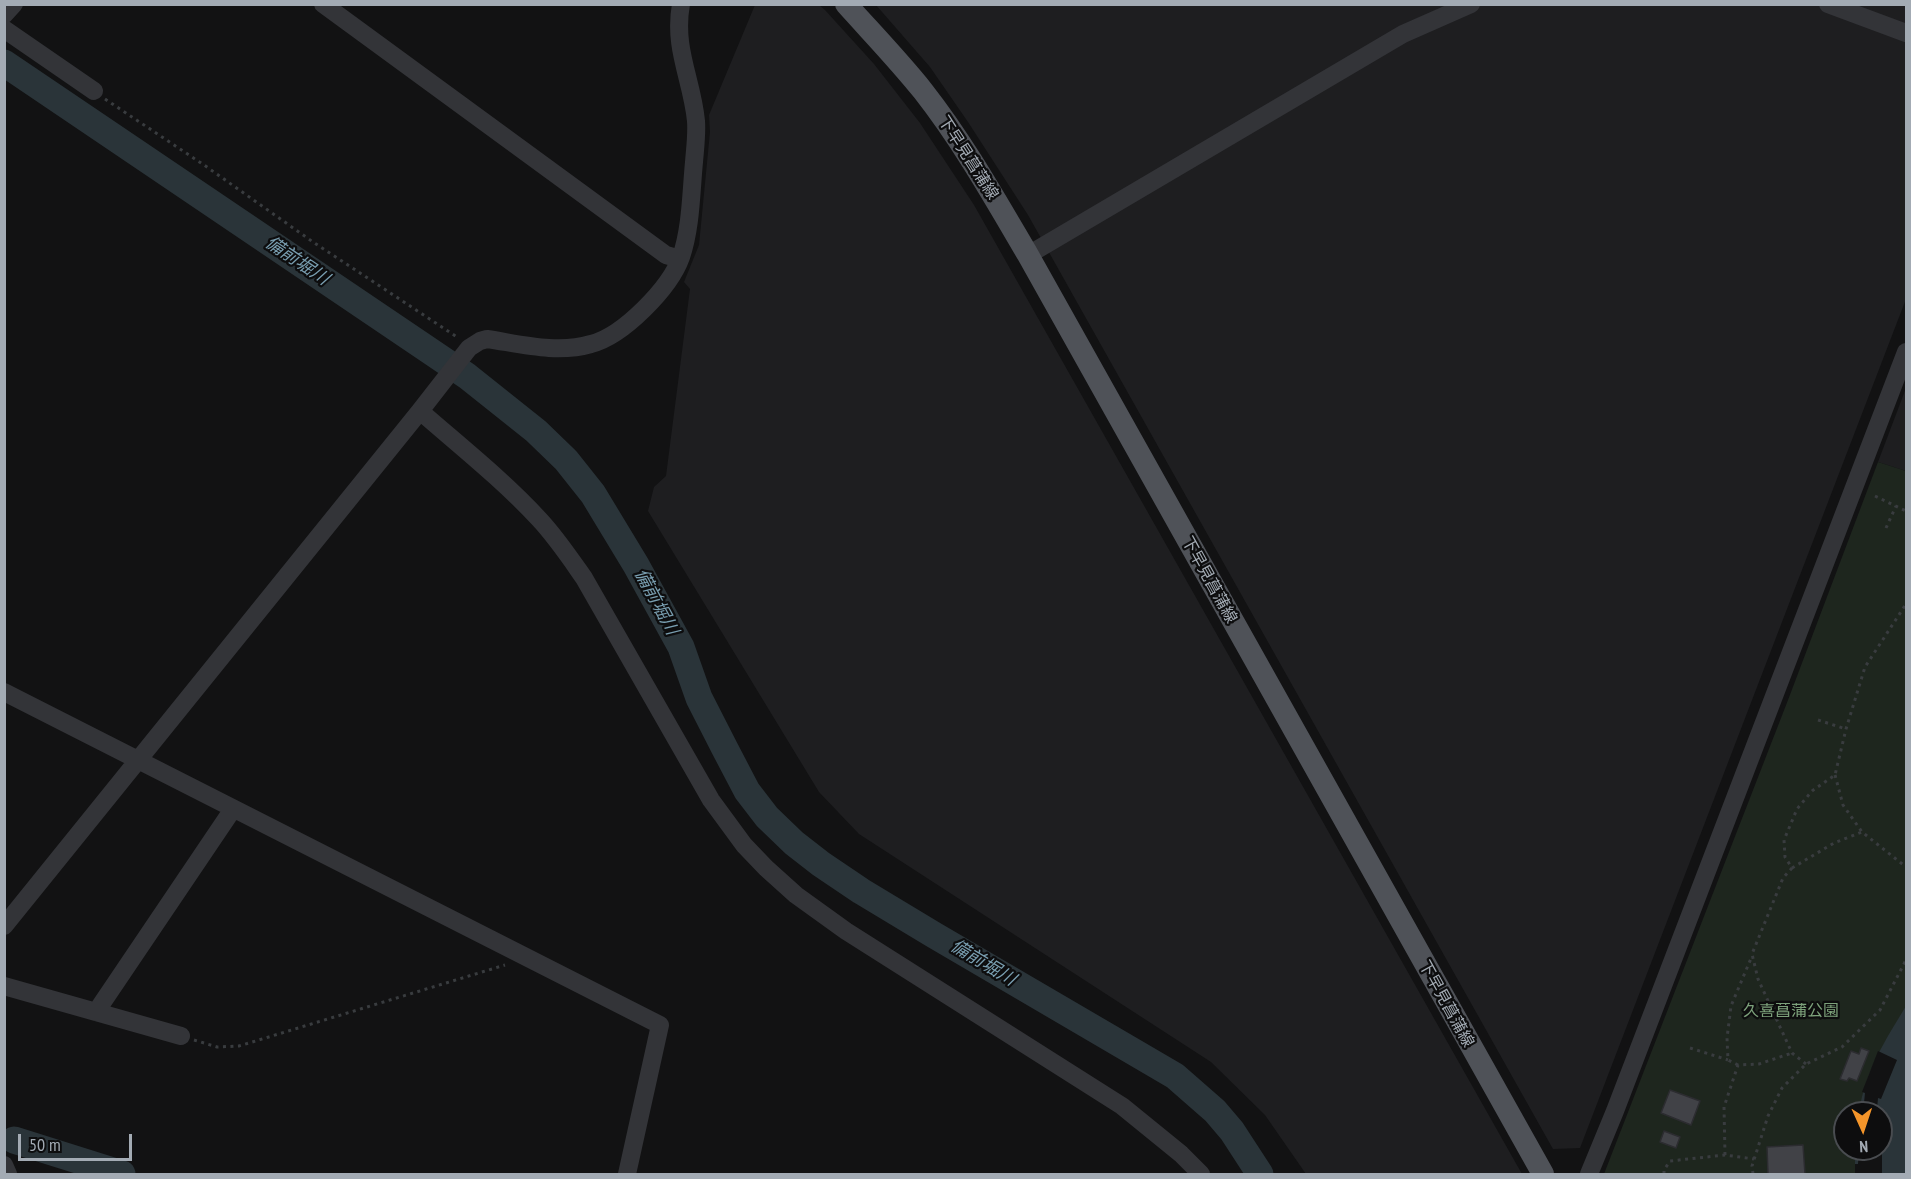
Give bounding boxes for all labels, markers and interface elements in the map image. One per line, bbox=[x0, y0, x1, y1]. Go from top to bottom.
street label: 下早見菖蒲線 bbox=[934, 113, 1002, 203]
water label: 備前堀川 bbox=[261, 232, 333, 290]
street label: 下早見菖蒲線 bbox=[1177, 533, 1241, 627]
water label: 備前堀川 bbox=[630, 565, 682, 639]
water label: 備前堀川 bbox=[947, 935, 1019, 991]
street label: 下早見菖蒲線 bbox=[1414, 957, 1478, 1051]
park label: 久喜菖蒲公園 bbox=[1743, 1001, 1839, 1021]
north arrow bbox=[1833, 1101, 1893, 1161]
scale bar bbox=[21, 1122, 135, 1160]
text: 50 m bbox=[29, 1133, 61, 1156]
text: N bbox=[1859, 1137, 1869, 1157]

